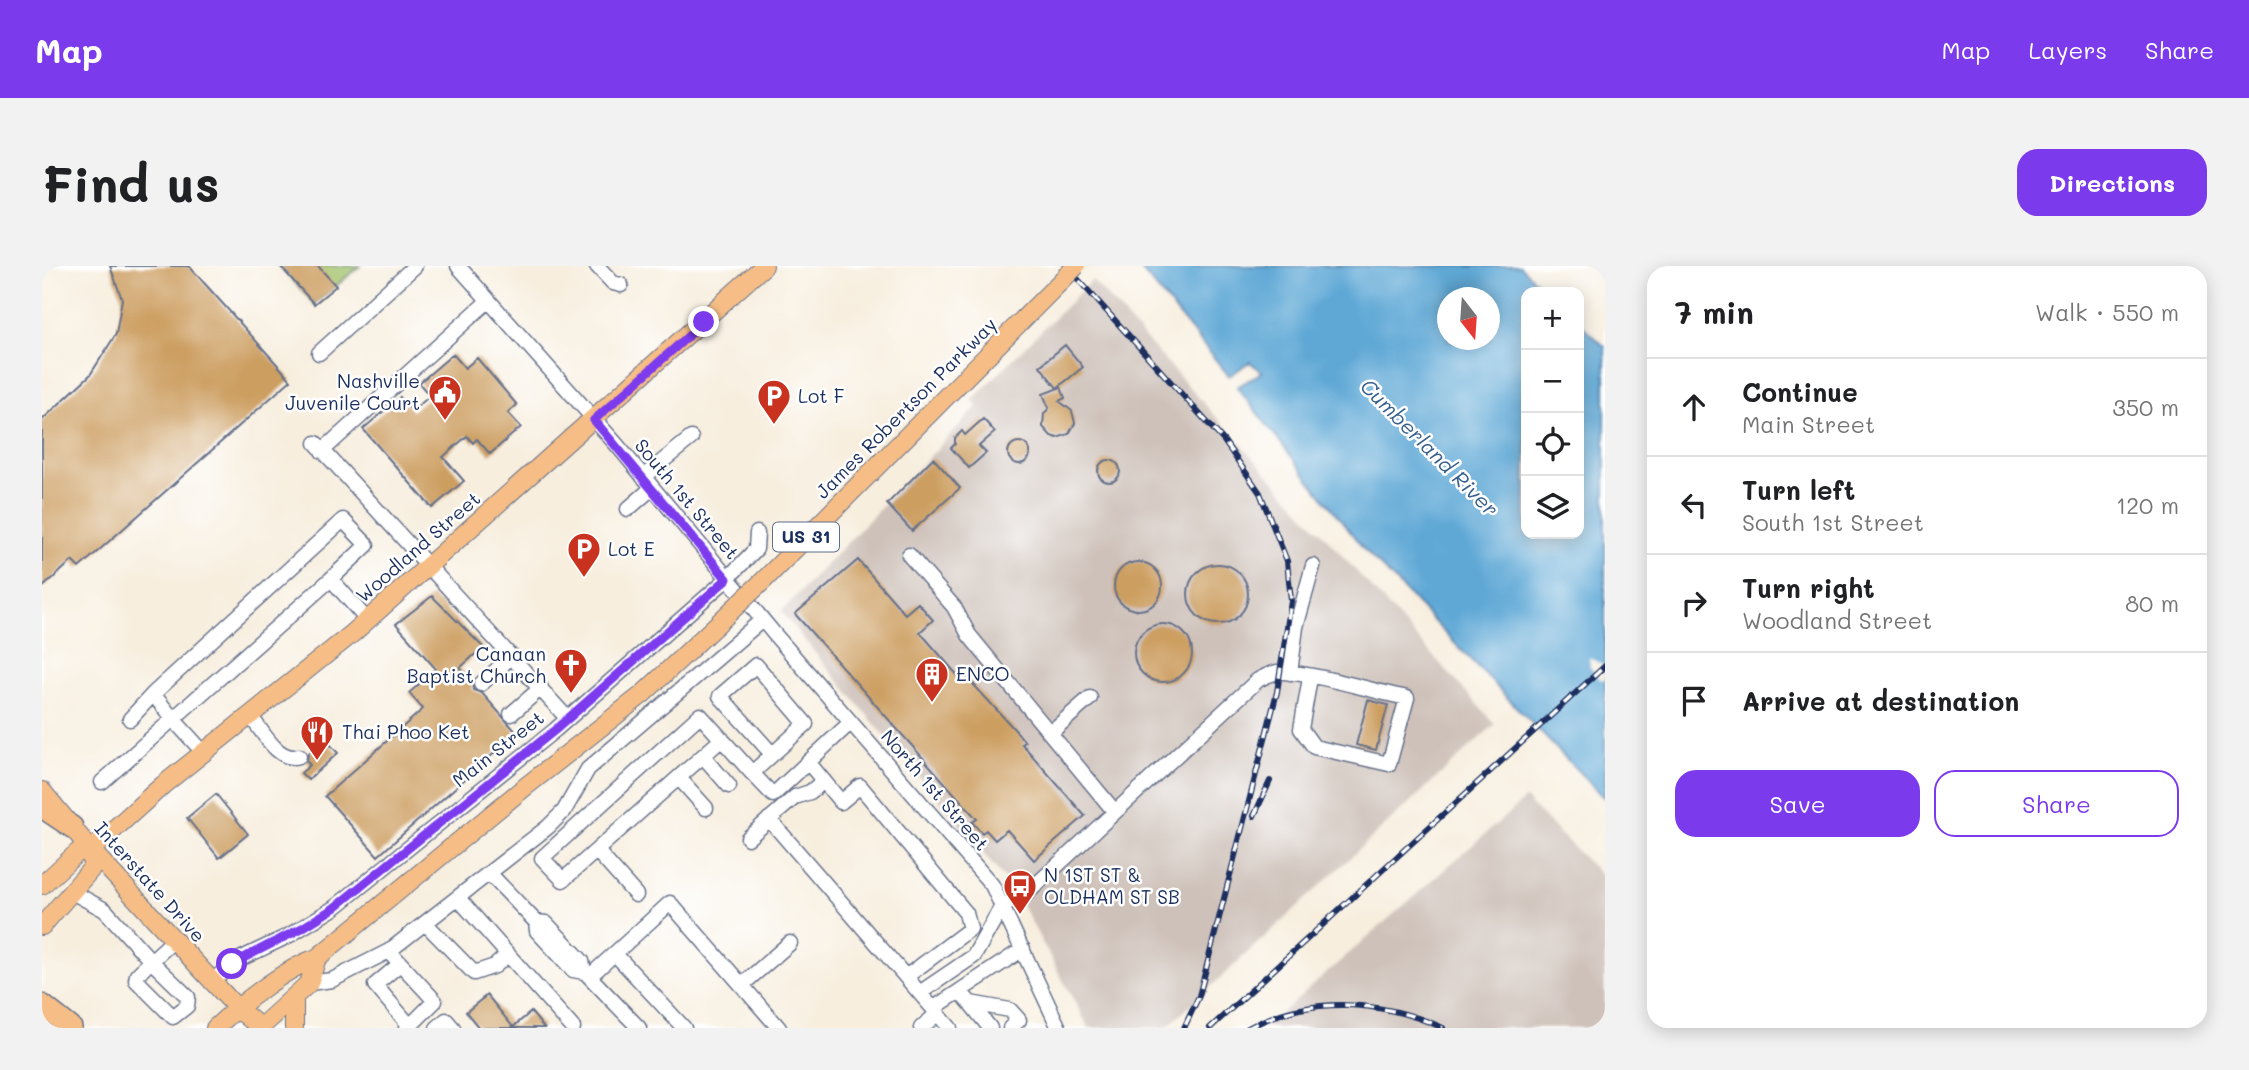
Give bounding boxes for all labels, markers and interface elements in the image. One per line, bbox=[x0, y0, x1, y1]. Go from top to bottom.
text: Map bbox=[35, 28, 103, 71]
text: Map bbox=[1942, 34, 1990, 65]
text: Layers bbox=[2028, 34, 2107, 65]
text: Share bbox=[2145, 34, 2214, 65]
button: Directions bbox=[2017, 149, 2207, 216]
text: Find us bbox=[42, 151, 220, 214]
north arrow bbox=[1437, 287, 1500, 350]
map controls bbox=[1521, 287, 1584, 539]
button: + bbox=[1521, 287, 1584, 350]
text: 7 min bbox=[1675, 292, 1754, 332]
text: Walk · 550 m bbox=[2035, 297, 2179, 327]
route end bbox=[688, 306, 719, 337]
street label: James Robertson Parkway bbox=[810, 312, 1002, 504]
button: − bbox=[1521, 350, 1584, 413]
place label: Nashville Juvenile Court bbox=[285, 368, 420, 415]
water label: Cumberland River bbox=[1355, 372, 1505, 522]
public building icon: Nashville Juvenile Court bbox=[426, 373, 464, 422]
text: Continue bbox=[1742, 375, 1858, 409]
parking icon: Lot F bbox=[755, 377, 793, 426]
place label: Lot F bbox=[798, 383, 845, 408]
icon: ahead bbox=[1675, 388, 1713, 426]
text: 350 m bbox=[2112, 392, 2179, 422]
text: Main Street bbox=[1742, 409, 1875, 439]
button: locate bbox=[1521, 413, 1584, 476]
street label: South 1st Street bbox=[630, 433, 745, 564]
text: Turn left bbox=[1742, 473, 1855, 507]
button: layers bbox=[1521, 476, 1584, 539]
street label: Woodland Street bbox=[350, 486, 485, 608]
icon: left bbox=[1675, 486, 1713, 524]
text: 120 m bbox=[2116, 490, 2179, 520]
text: South 1st Street bbox=[1742, 507, 1924, 537]
road number: US 31 bbox=[773, 522, 839, 552]
parking icon: Lot E bbox=[565, 530, 603, 579]
place label: Lot E bbox=[608, 536, 655, 561]
text: Turn right bbox=[1742, 571, 1875, 605]
icon: right bbox=[1675, 584, 1713, 622]
text: 80 m bbox=[2125, 588, 2179, 618]
text: Woodland Street bbox=[1742, 605, 1932, 635]
place label: Canaan Baptist Church bbox=[407, 641, 546, 688]
church icon: Canaan Baptist Church bbox=[552, 646, 590, 695]
building icon: ENCO bbox=[913, 655, 951, 704]
place label: ENCO bbox=[956, 661, 1010, 686]
icon: arrive bbox=[1675, 682, 1713, 720]
text: Arrive at destination bbox=[1742, 684, 2019, 718]
street label: Main Street bbox=[447, 705, 549, 792]
restaurant icon: Thai Phoo Ket bbox=[298, 713, 336, 762]
place label: Thai Phoo Ket bbox=[342, 719, 470, 744]
street label: North 1st Street bbox=[876, 724, 995, 855]
button: Save bbox=[1675, 770, 1920, 837]
button: Share bbox=[1934, 770, 2179, 837]
street label: Interstate Drive bbox=[89, 816, 211, 947]
place label: N 1ST ST & OLDHAM ST SB bbox=[1044, 862, 1180, 909]
bus stop icon: N 1ST ST & OLDHAM ST SB bbox=[1001, 867, 1039, 916]
route start bbox=[216, 948, 247, 979]

